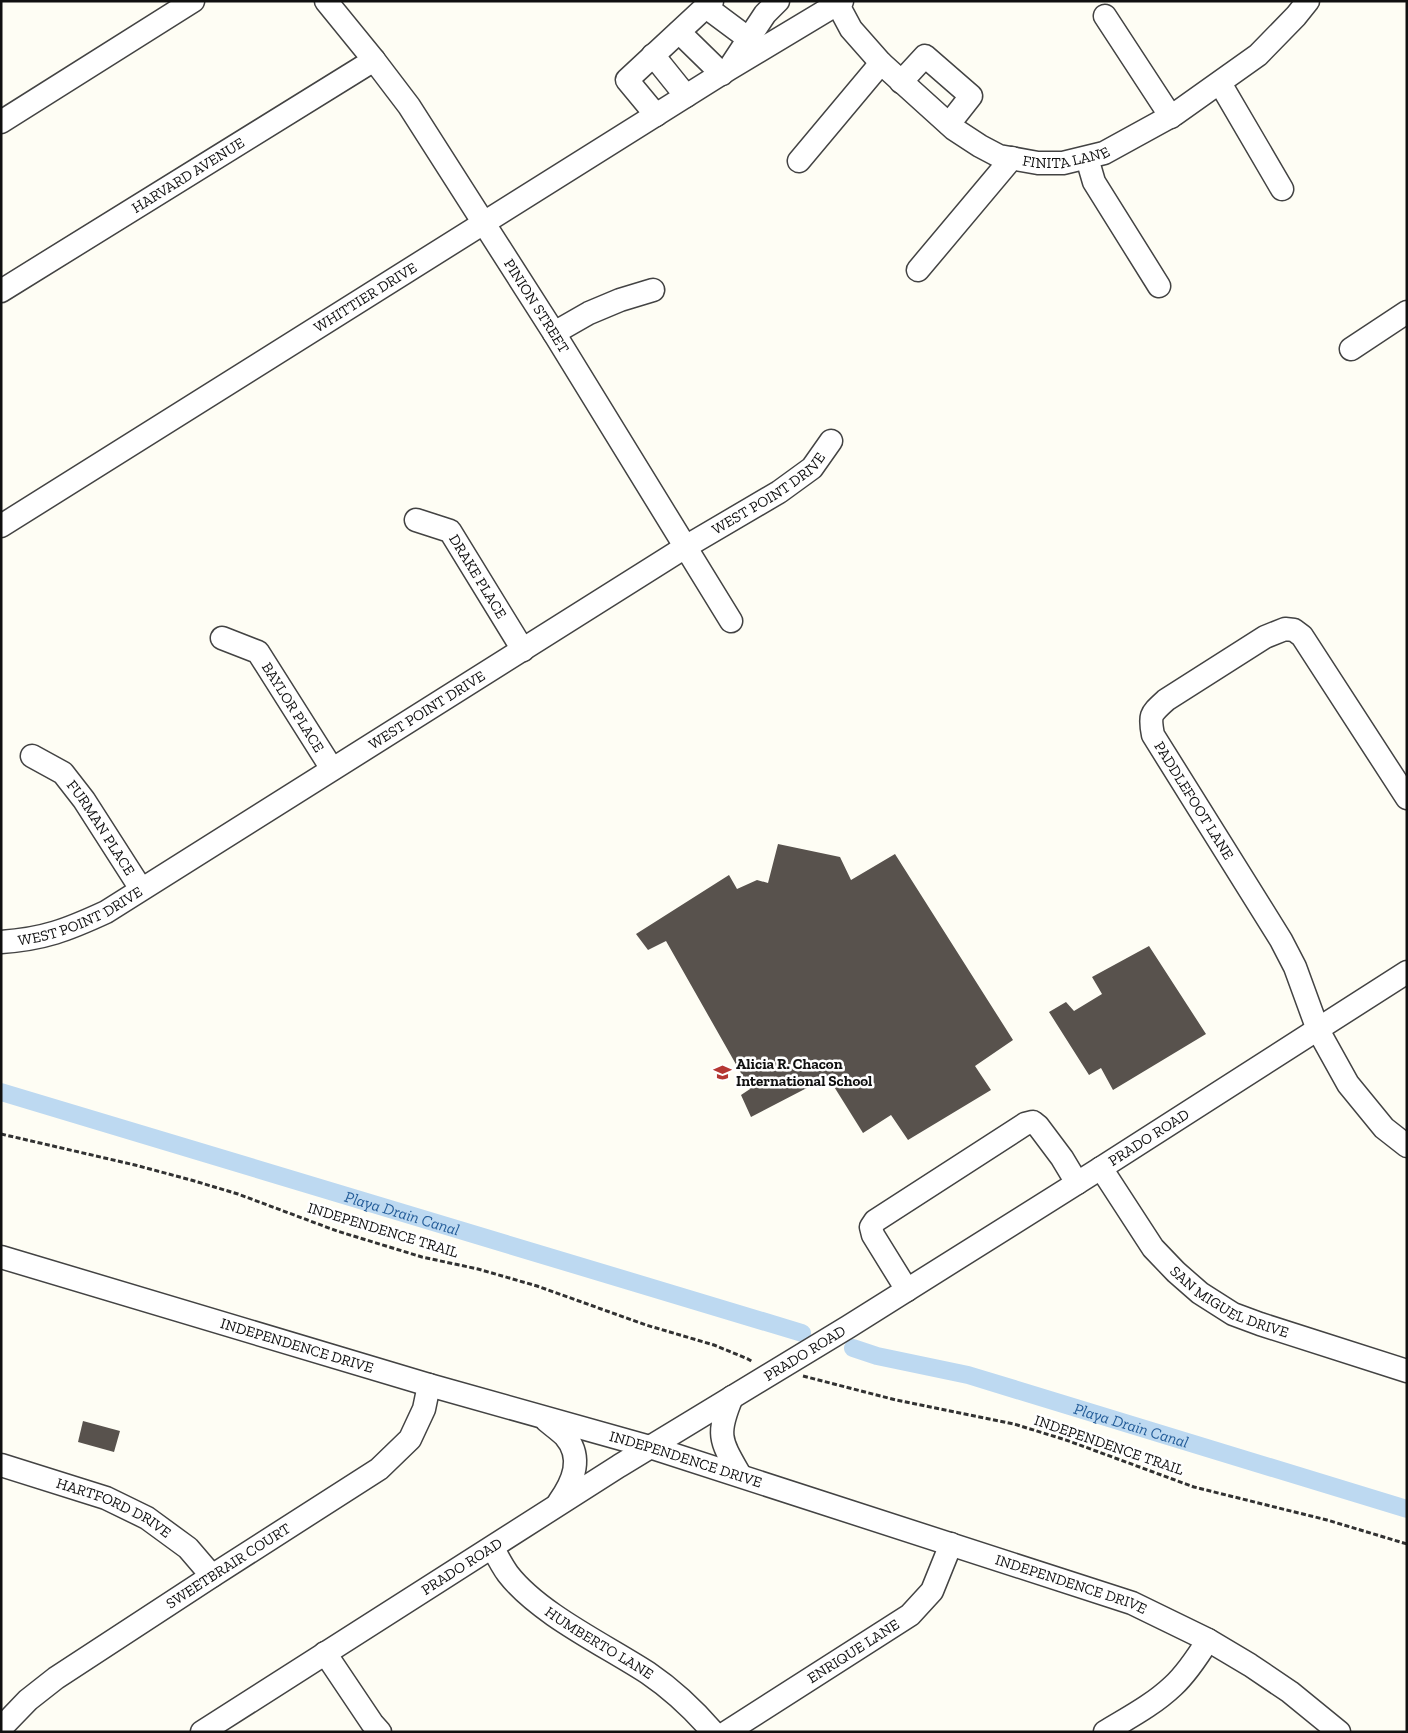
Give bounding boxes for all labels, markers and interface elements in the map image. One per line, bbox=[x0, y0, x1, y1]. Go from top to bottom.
street label: HARVARD AVENUE bbox=[128, 133, 248, 217]
street label: FINITA LANE bbox=[1021, 143, 1113, 172]
street label: PINION STREET bbox=[500, 256, 573, 356]
street label: WHITTIER DRIVE bbox=[310, 258, 420, 336]
street label: WEST POINT DRIVE bbox=[709, 449, 829, 538]
street label: DRAKE PLACE bbox=[445, 531, 511, 622]
street label: BAYLOR PLACE bbox=[258, 659, 328, 756]
street label: WEST POINT DRIVE bbox=[365, 667, 488, 753]
street label: PADDLEFOOT LANE bbox=[1150, 738, 1238, 863]
street label: FURMAN PLACE bbox=[63, 776, 139, 879]
street label: WEST POINT DRIVE bbox=[17, 882, 146, 949]
place label: Alicia R. Chacon International School bbox=[736, 1055, 872, 1090]
school or university icon: Alicia R. Chacon International School bbox=[712, 1063, 732, 1083]
street label: PRADO ROAD bbox=[1105, 1105, 1192, 1170]
water label: Playa Drain Canal bbox=[343, 1186, 462, 1239]
street label: INDEPENDENCE TRAIL bbox=[306, 1199, 460, 1261]
street label: SAN MIGUEL DRIVE bbox=[1166, 1262, 1291, 1342]
street label: INDEPENDENCE DRIVE bbox=[218, 1314, 376, 1377]
street label: PRADO ROAD bbox=[761, 1322, 849, 1385]
water label: Playa Drain Canal bbox=[1072, 1398, 1191, 1451]
street label: INDEPENDENCE TRAIL bbox=[1032, 1411, 1186, 1479]
street label: INDEPENDENCE DRIVE bbox=[607, 1427, 764, 1492]
street label: HARTFORD DRIVE bbox=[54, 1474, 175, 1542]
street label: SWEETBRAIR COURT bbox=[163, 1519, 294, 1613]
street label: PRADO ROAD bbox=[418, 1534, 505, 1599]
street label: INDEPENDENCE DRIVE bbox=[993, 1550, 1150, 1618]
street label: HUMBERTO LANE bbox=[542, 1603, 657, 1683]
street label: ENRIQUE LANE bbox=[804, 1615, 903, 1687]

